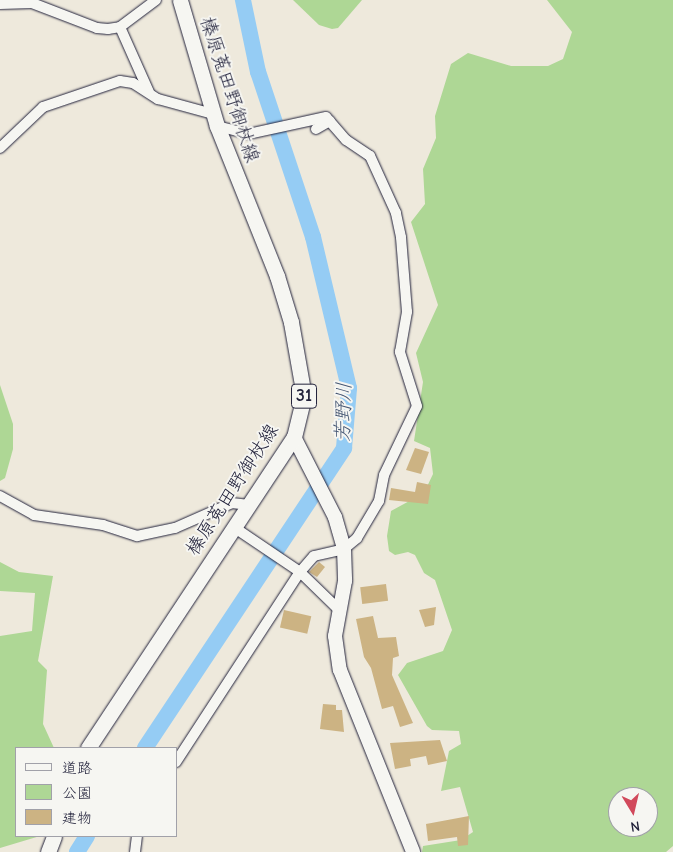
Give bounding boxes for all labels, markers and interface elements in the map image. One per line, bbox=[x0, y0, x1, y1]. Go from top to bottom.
street label: 榛原菟田野御杖線 bbox=[195, 14, 263, 166]
road number: 31 bbox=[290, 381, 318, 412]
water label: 芳野川 bbox=[330, 382, 356, 442]
street label: 榛原菟田野御杖線 bbox=[182, 420, 284, 560]
legend bbox=[15, 747, 178, 837]
text: 道路 bbox=[62, 759, 92, 777]
text: 公園 bbox=[62, 784, 92, 802]
north arrow bbox=[608, 787, 658, 837]
text: 建物 bbox=[62, 809, 92, 827]
text: N bbox=[629, 817, 641, 835]

